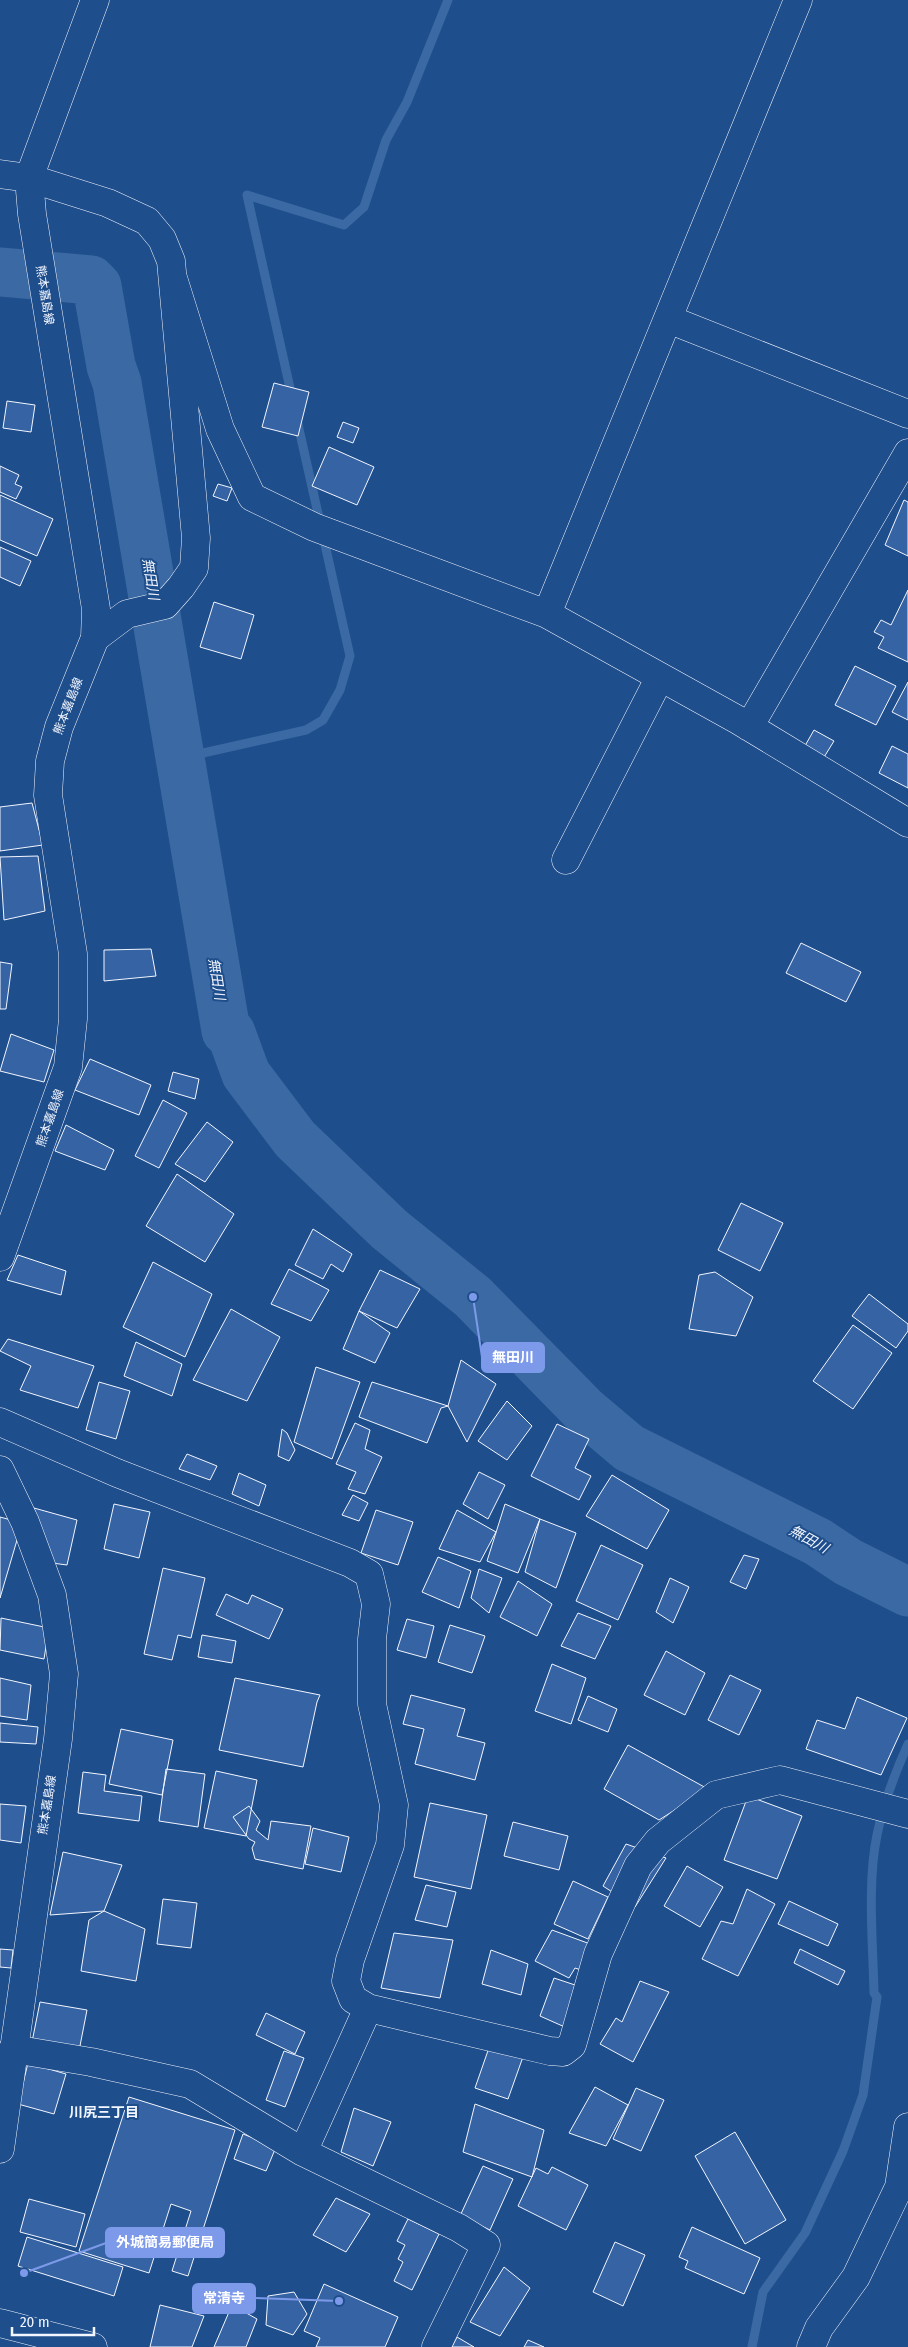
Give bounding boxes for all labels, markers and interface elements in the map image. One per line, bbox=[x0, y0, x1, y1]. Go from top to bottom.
street label: 熊本嘉島線 bbox=[33, 264, 57, 326]
water label: 無田川 bbox=[139, 557, 162, 603]
street label: 熊本嘉島線 bbox=[51, 675, 85, 737]
water label: 無田川 bbox=[205, 957, 228, 1003]
street label: 熊本嘉島線 bbox=[34, 1087, 66, 1149]
callout: 無田川 bbox=[482, 1343, 544, 1372]
text: 無田川 bbox=[492, 1349, 534, 1366]
water label: 無田川 bbox=[786, 1522, 833, 1558]
street label: 熊本嘉島線 bbox=[35, 1774, 59, 1836]
district label: 川尻三丁目 bbox=[69, 2104, 139, 2121]
callout: 外城簡易郵便局 bbox=[106, 2228, 224, 2257]
text: 外城簡易郵便局 bbox=[116, 2234, 214, 2251]
callout: 常清寺 bbox=[193, 2284, 255, 2313]
text: 常清寺 bbox=[203, 2290, 245, 2307]
scale bar bbox=[12, 2304, 95, 2336]
text: 20 m bbox=[20, 2313, 50, 2331]

